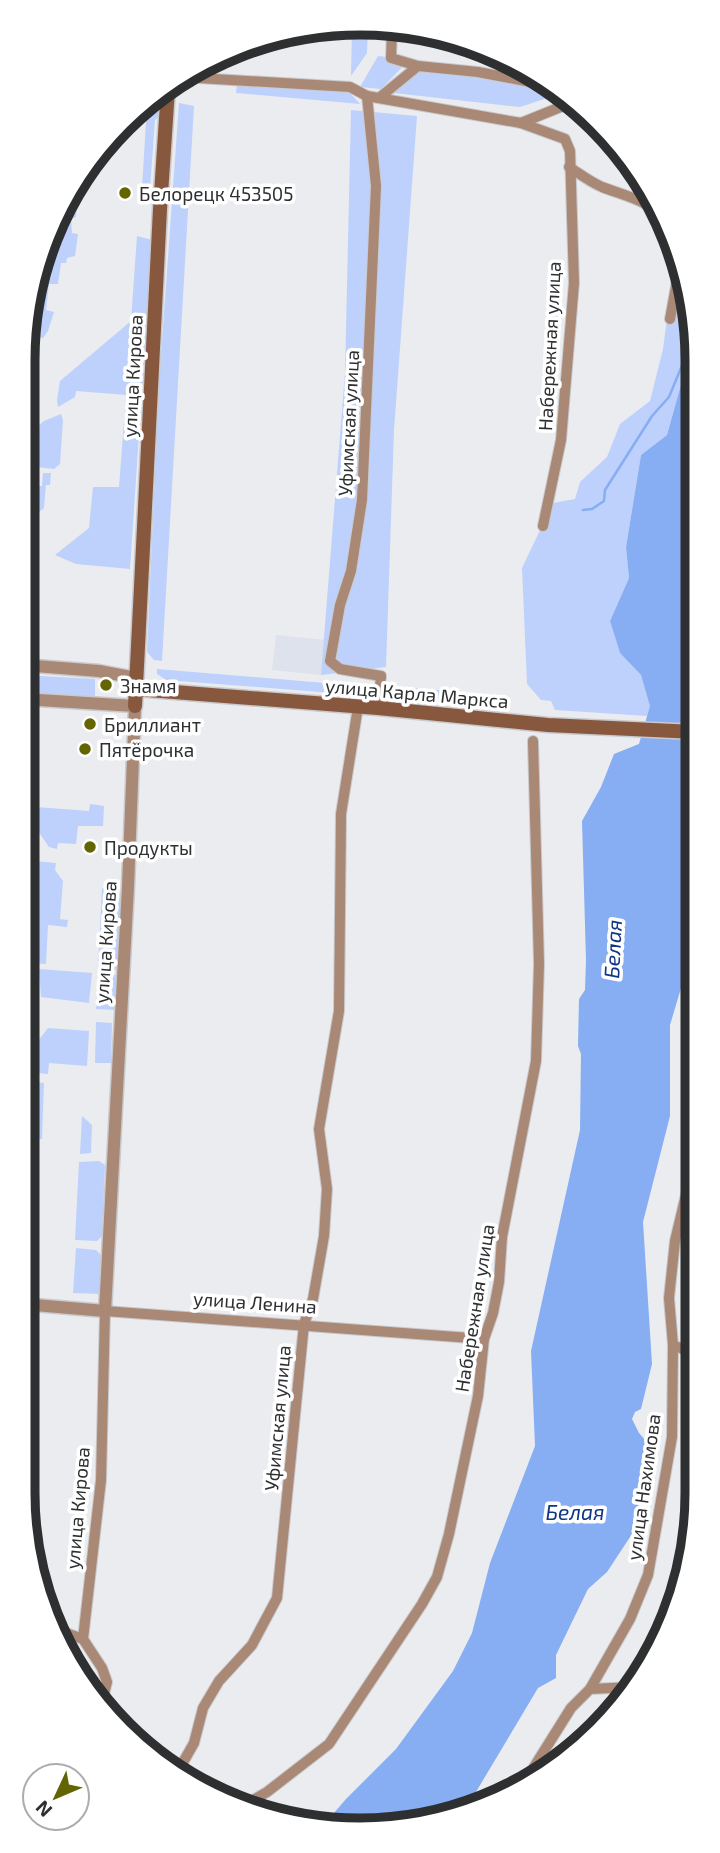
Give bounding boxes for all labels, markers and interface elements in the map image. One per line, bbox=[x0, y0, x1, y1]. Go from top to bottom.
place label: Белорецк 453505 bbox=[139, 182, 293, 205]
marker: Белорецк 453505 bbox=[117, 185, 133, 201]
street label: Набережная улица bbox=[533, 261, 566, 431]
street label: улица Кирова bbox=[117, 314, 148, 438]
street label: Уфимская улица bbox=[333, 349, 364, 497]
place label: Знамя bbox=[120, 674, 177, 697]
street label: улица Карла Маркса bbox=[324, 674, 510, 713]
marker: Знамя bbox=[98, 677, 114, 693]
place label: Бриллиант bbox=[104, 713, 201, 736]
marker: Бриллиант bbox=[82, 716, 98, 732]
place label: Пятёрочка bbox=[99, 738, 194, 761]
marker: Пятёрочка bbox=[77, 741, 93, 757]
place label: Продукты bbox=[104, 836, 193, 860]
marker: Продукты bbox=[82, 839, 98, 855]
street label: улица Кирова bbox=[89, 880, 122, 1004]
water label: Белая bbox=[598, 919, 626, 979]
street label: Набережная улица bbox=[449, 1222, 500, 1394]
street label: улица Ленина bbox=[192, 1286, 318, 1319]
street label: Уфимская улица bbox=[259, 1344, 296, 1492]
street label: улица Нахимова bbox=[621, 1412, 666, 1562]
street label: улица Кирова bbox=[60, 1446, 95, 1570]
water label: Белая bbox=[546, 1499, 604, 1524]
north arrow bbox=[21, 1762, 91, 1832]
text: N bbox=[30, 1796, 56, 1822]

